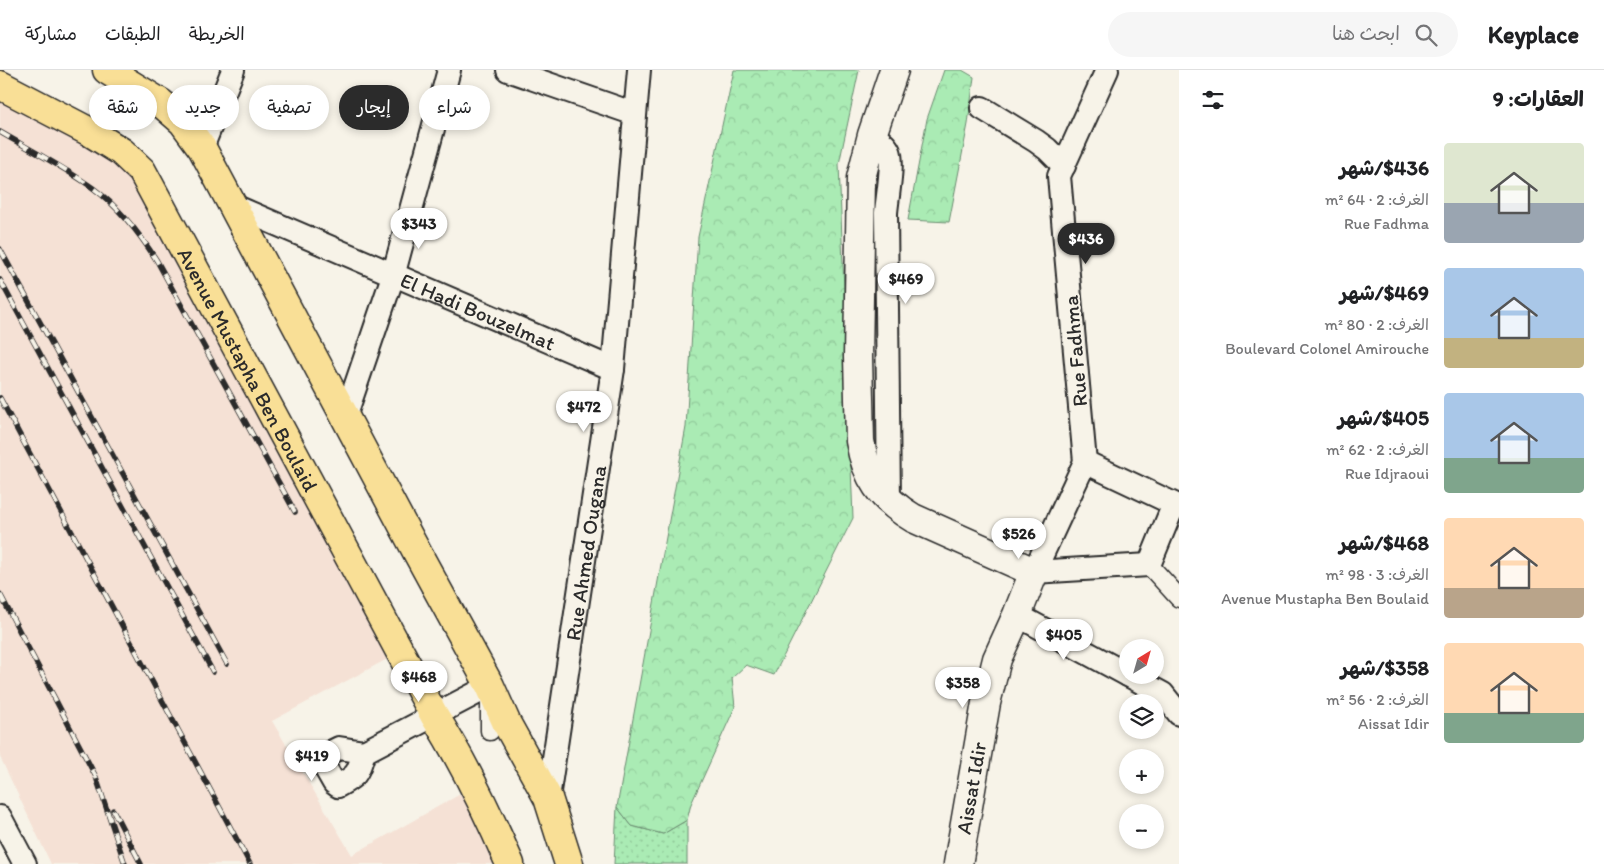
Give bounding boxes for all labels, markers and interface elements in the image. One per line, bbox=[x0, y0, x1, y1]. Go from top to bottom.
search box bbox=[1108, 12, 1458, 57]
text: Keyplace bbox=[1488, 20, 1579, 49]
icon: search bbox=[1412, 21, 1440, 49]
text: ابحث هنا bbox=[1332, 22, 1400, 45]
text: مشاركة bbox=[25, 23, 77, 45]
text: الطبقات bbox=[105, 23, 161, 45]
text: الخريطة bbox=[189, 23, 245, 45]
chip: شقة bbox=[89, 85, 157, 130]
chip: جديد bbox=[167, 85, 239, 130]
chip: تصفية bbox=[249, 85, 329, 130]
chip: إيجار bbox=[339, 85, 409, 130]
chip: شراء bbox=[419, 85, 490, 130]
icon: filters bbox=[1199, 86, 1227, 114]
text: العقارات: 9 bbox=[1493, 86, 1584, 111]
text: $436/شهر bbox=[1339, 155, 1429, 180]
icon: home bbox=[1484, 163, 1544, 223]
text: الغرف: 2 · 64 m² bbox=[1325, 190, 1429, 209]
pin: $343 bbox=[389, 208, 449, 250]
text: $343 bbox=[401, 214, 437, 233]
text: Rue Fadhma bbox=[1344, 214, 1429, 233]
pin: $436 bbox=[1056, 222, 1116, 265]
text: $436 bbox=[1069, 229, 1103, 248]
street label: Avenue Mustapha Ben Boulaid bbox=[173, 243, 324, 496]
pin: $469 bbox=[876, 262, 936, 305]
street label: El Hadi Bouzelmat bbox=[397, 267, 559, 355]
text: $469 bbox=[889, 269, 923, 288]
text: $469/شهر bbox=[1340, 280, 1429, 305]
icon: home bbox=[1484, 288, 1544, 348]
street label: Rue Fadhma bbox=[1058, 294, 1092, 408]
text: الغرف: 2 · 80 m² bbox=[1324, 315, 1429, 334]
text: Boulevard Colonel Amirouche bbox=[1225, 339, 1429, 358]
pin: $472 bbox=[554, 390, 614, 433]
text: $472 bbox=[567, 397, 601, 416]
text: $405/شهر bbox=[1338, 405, 1429, 430]
icon: home bbox=[1484, 413, 1544, 473]
text: الغرف: 2 · 62 m² bbox=[1326, 440, 1429, 459]
street label: Rue Ahmed Ougana bbox=[560, 463, 611, 642]
text: Rue Idjraoui bbox=[1345, 464, 1429, 483]
pin: $526 bbox=[989, 518, 1049, 560]
text: $526 bbox=[1002, 524, 1036, 543]
text: $468/شهر bbox=[1339, 530, 1429, 555]
icon: home bbox=[1484, 538, 1544, 598]
text: الغرف: 3 · 98 m² bbox=[1326, 565, 1429, 584]
text: Avenue Mustapha Ben Boulaid bbox=[1221, 589, 1429, 608]
pin: $405 bbox=[1034, 618, 1094, 661]
text: $405 bbox=[1046, 625, 1082, 644]
north arrow bbox=[1119, 639, 1164, 684]
map controls bbox=[1119, 639, 1164, 849]
text: $358/شهر bbox=[1341, 655, 1429, 680]
pin: $468 bbox=[389, 660, 449, 703]
icon: home bbox=[1484, 663, 1544, 723]
pin: $358 bbox=[933, 666, 993, 709]
text: $468 bbox=[402, 667, 436, 686]
text: $358 bbox=[946, 673, 980, 692]
text: الغرف: 2 · 56 m² bbox=[1326, 690, 1429, 709]
button: layers bbox=[1119, 694, 1164, 739]
text: Aissat Idir bbox=[1358, 714, 1429, 733]
pin: $419 bbox=[282, 740, 342, 782]
street label: Aissat Idir bbox=[951, 740, 991, 836]
text: $419 bbox=[295, 746, 329, 765]
button: + bbox=[1119, 749, 1164, 794]
button: − bbox=[1119, 804, 1164, 849]

